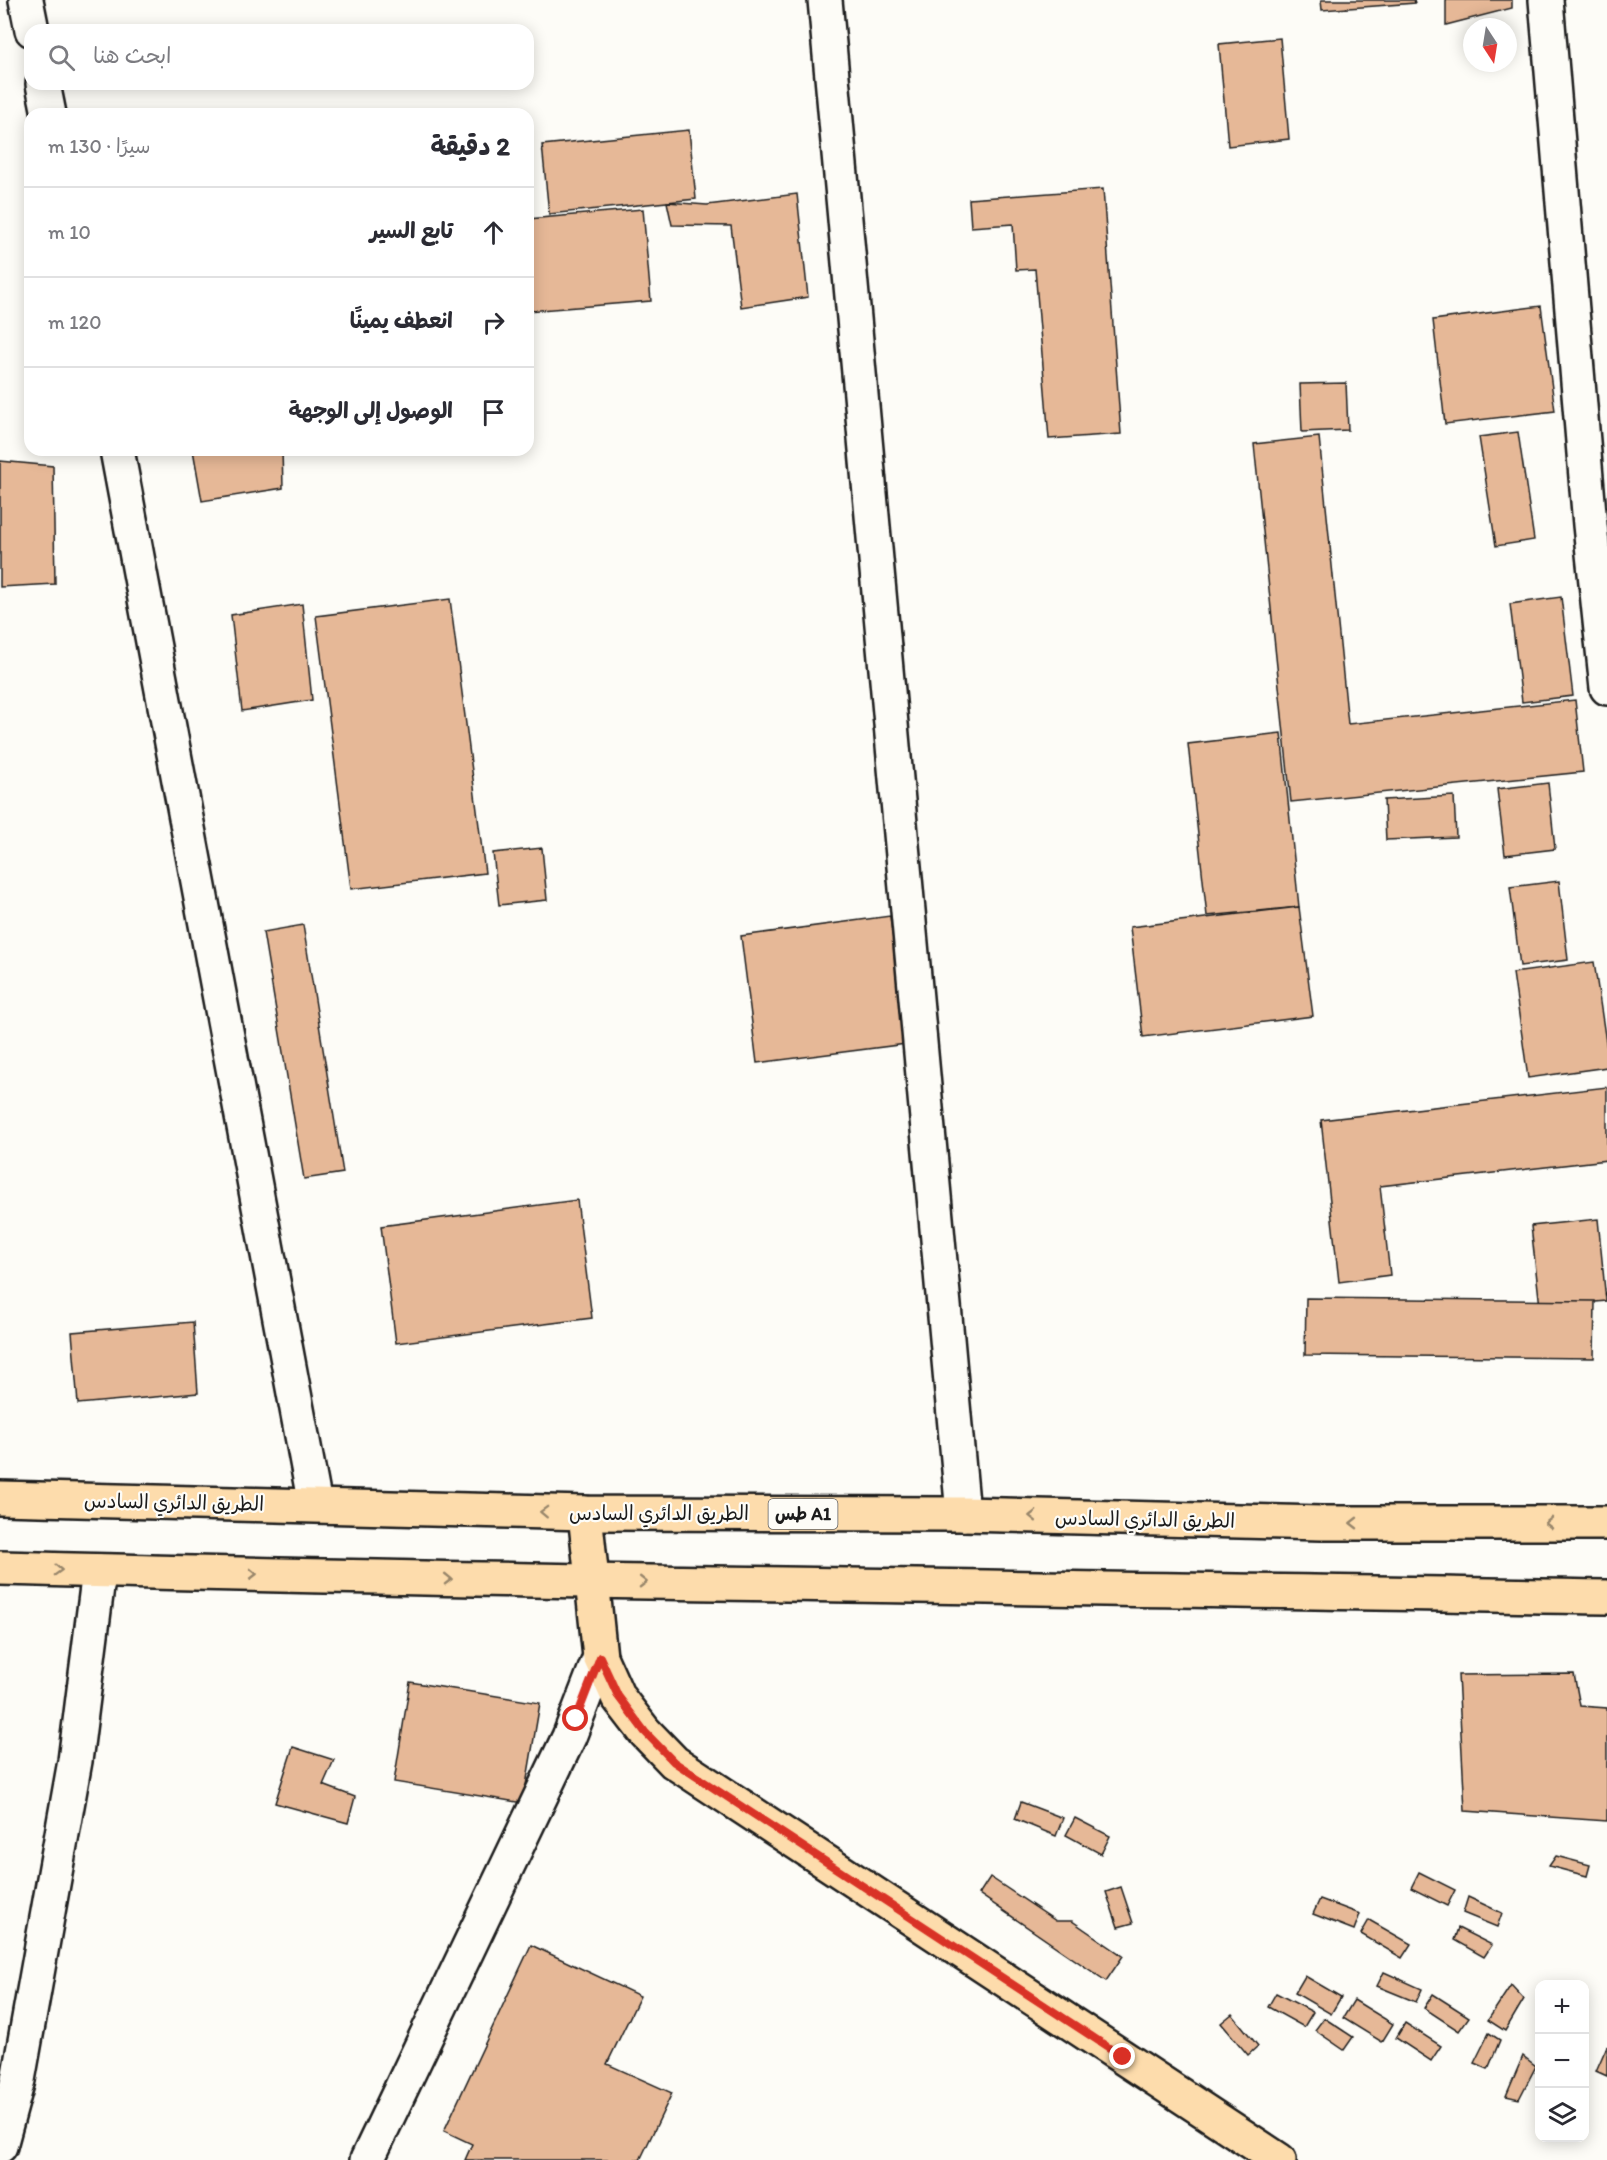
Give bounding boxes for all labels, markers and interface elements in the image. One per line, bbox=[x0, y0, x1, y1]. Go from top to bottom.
north arrow bbox=[1463, 18, 1517, 72]
search box bbox=[24, 24, 534, 90]
icon: search bbox=[45, 41, 78, 74]
text: ابحث هنا bbox=[93, 42, 172, 69]
text: 2 دقيقة bbox=[430, 130, 510, 162]
text: سيرًا · 130 m bbox=[48, 134, 150, 158]
icon: ahead bbox=[477, 216, 510, 249]
text: تابع السير bbox=[370, 217, 453, 244]
text: 10 m bbox=[48, 220, 91, 244]
icon: right bbox=[477, 306, 510, 339]
text: انعطف يمينًا bbox=[350, 307, 453, 334]
text: 120 m bbox=[48, 310, 101, 334]
icon: arrive bbox=[477, 396, 510, 429]
text: الوصول إلى الوجهة bbox=[288, 397, 453, 424]
street label: الطريق الدائري السادس bbox=[84, 1488, 264, 1519]
road number: طس A1 bbox=[768, 1499, 838, 1529]
street label: الطريق الدائري السادس bbox=[569, 1501, 749, 1528]
one-way arrow bbox=[539, 1505, 548, 1518]
street label: الطريق الدائري السادس bbox=[1055, 1505, 1235, 1536]
one-way arrow bbox=[1028, 1510, 1037, 1522]
one-way arrow bbox=[1349, 1517, 1358, 1529]
one-way arrow bbox=[1544, 1517, 1553, 1529]
one-way arrow bbox=[54, 1563, 63, 1576]
one-way arrow bbox=[249, 1568, 258, 1580]
one-way arrow bbox=[444, 1572, 453, 1585]
one-way arrow bbox=[639, 1576, 648, 1588]
route start bbox=[562, 1705, 588, 1731]
map controls bbox=[1535, 1980, 1589, 2142]
button: + bbox=[1535, 1980, 1589, 2034]
button: − bbox=[1535, 2034, 1589, 2088]
route end bbox=[1109, 2043, 1135, 2069]
button: layers bbox=[1535, 2088, 1589, 2142]

